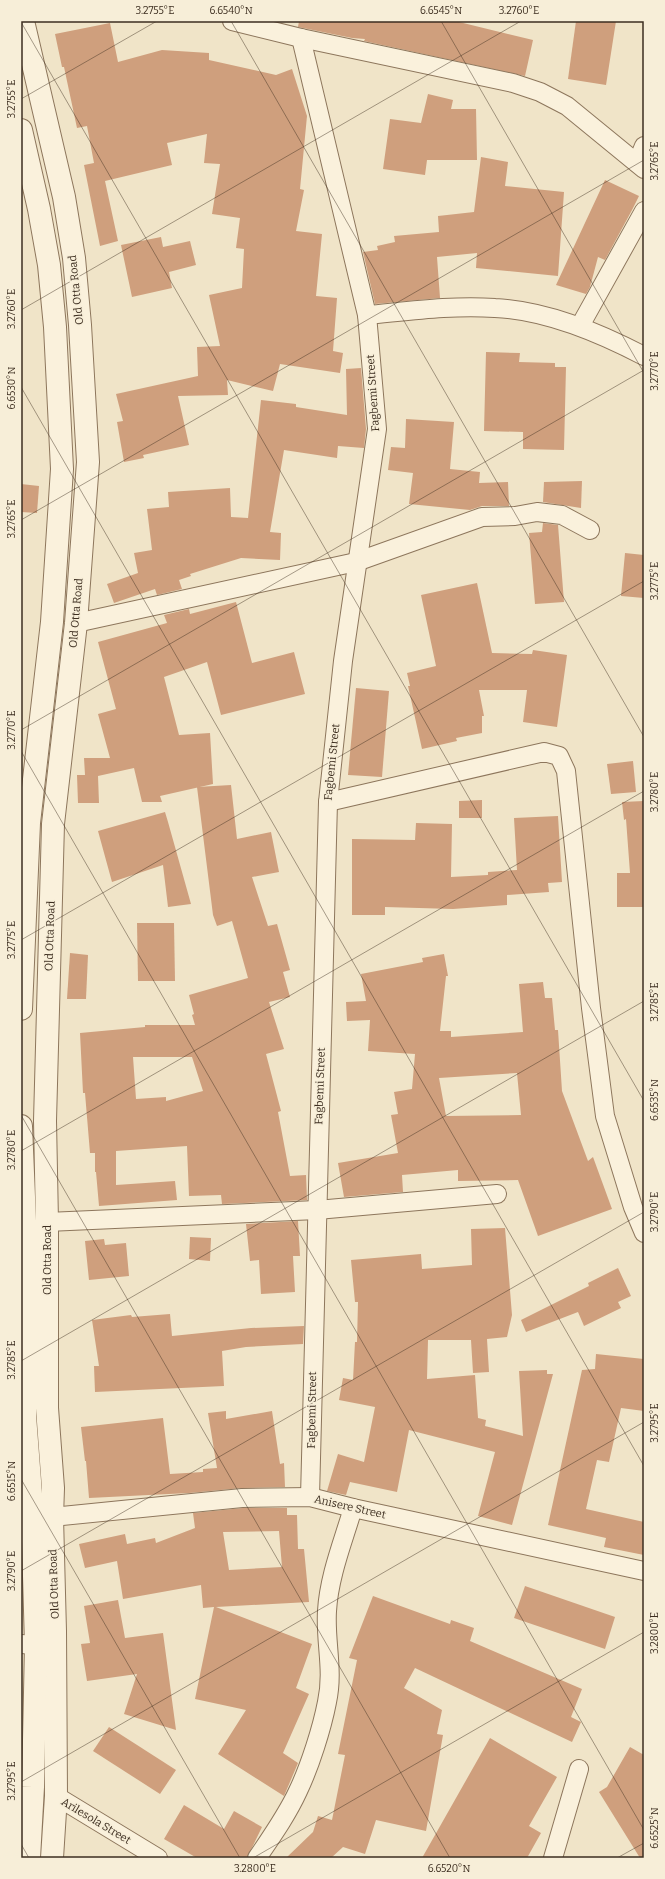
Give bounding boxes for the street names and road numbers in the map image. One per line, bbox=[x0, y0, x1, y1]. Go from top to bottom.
street label: Old Otta Road bbox=[66, 254, 86, 326]
street label: Fagbemi Street bbox=[364, 354, 382, 432]
street label: Old Otta Road bbox=[66, 577, 86, 648]
street label: Fagbemi Street bbox=[321, 723, 343, 801]
street label: Old Otta Road bbox=[42, 900, 58, 971]
street label: Fagbemi Street bbox=[312, 1047, 328, 1125]
street label: Old Otta Road bbox=[41, 1224, 54, 1295]
street label: Fagbemi Street bbox=[305, 1371, 319, 1449]
street label: Anisere Street bbox=[313, 1492, 387, 1522]
street label: Old Otta Road bbox=[46, 1548, 62, 1619]
street label: Arilesola Street bbox=[59, 1795, 133, 1847]

